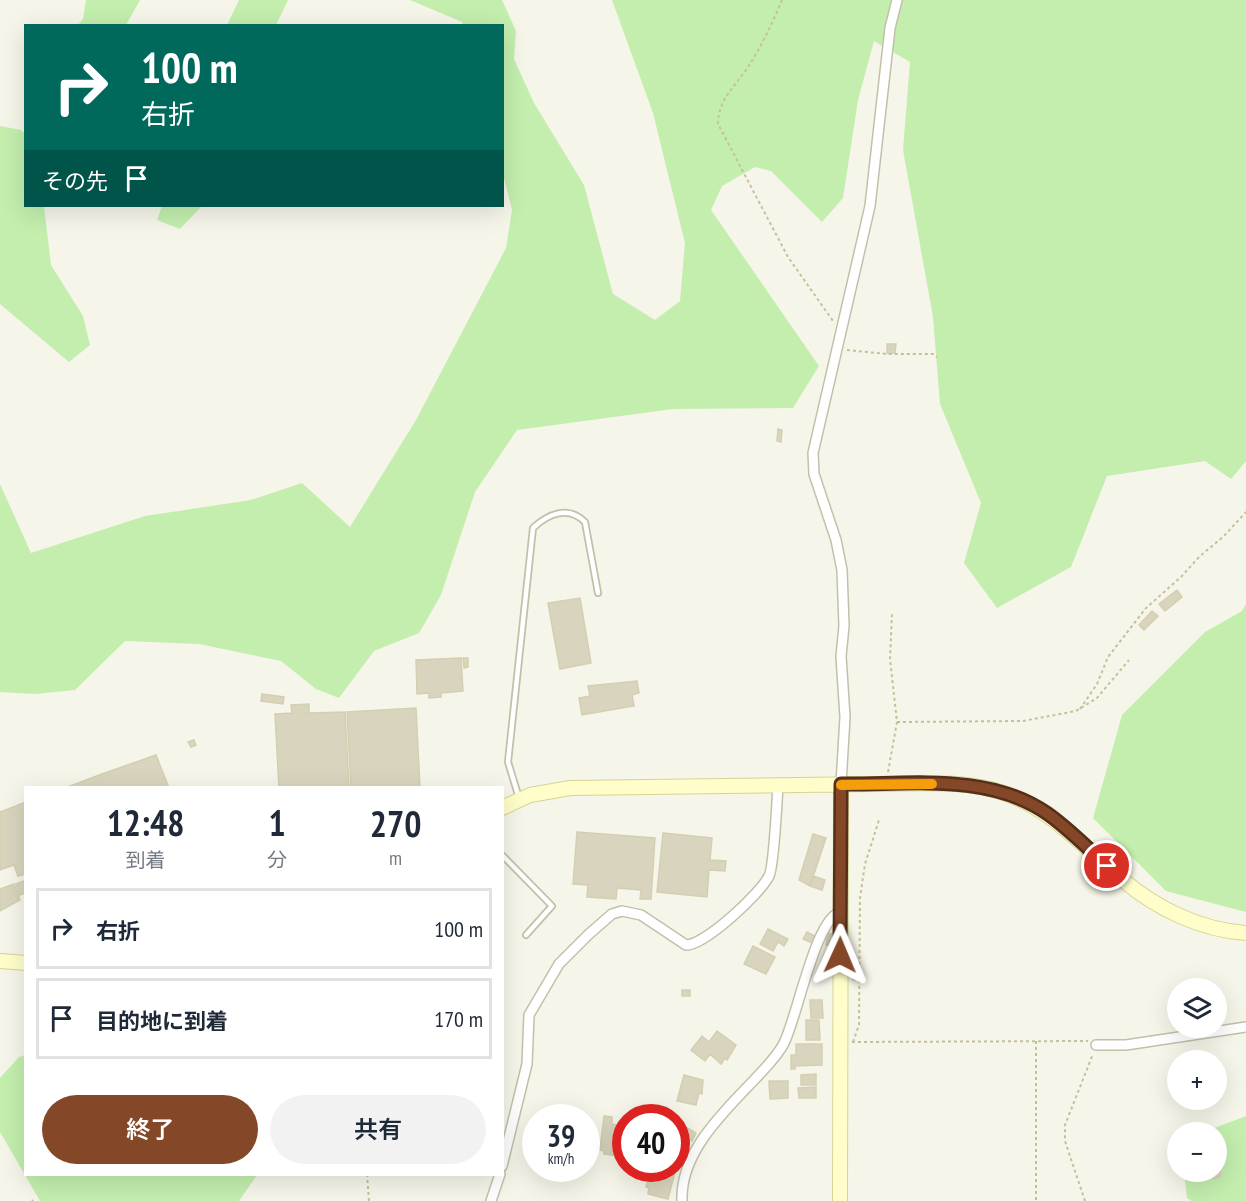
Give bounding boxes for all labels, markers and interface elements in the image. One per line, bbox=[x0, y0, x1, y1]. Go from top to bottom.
text: 100 m bbox=[141, 40, 238, 95]
icon: right bbox=[42, 48, 120, 126]
text: 右折 bbox=[141, 97, 195, 131]
icon: arrive bbox=[120, 162, 153, 195]
text: その先 bbox=[42, 167, 108, 195]
text: 12:48 bbox=[107, 799, 185, 846]
text: 1 bbox=[269, 799, 286, 846]
text: 270 bbox=[370, 800, 421, 847]
pin bbox=[1081, 840, 1132, 891]
text: m bbox=[389, 845, 402, 871]
text: 到着 bbox=[126, 847, 166, 873]
text: 分 bbox=[267, 847, 287, 873]
icon: arrive bbox=[1090, 849, 1123, 882]
icon: right bbox=[45, 912, 78, 945]
text: 100 m bbox=[434, 915, 483, 943]
text: 右折 bbox=[96, 917, 140, 945]
position arrow bbox=[808, 923, 872, 987]
map controls bbox=[1167, 978, 1227, 1182]
button: layers bbox=[1167, 978, 1227, 1038]
icon: arrive bbox=[45, 1002, 78, 1035]
text: 170 m bbox=[434, 1005, 483, 1033]
text: 目的地に到着 bbox=[96, 1007, 228, 1035]
button: + bbox=[1167, 1050, 1227, 1110]
button: 終了 bbox=[42, 1095, 258, 1164]
button: 共有 bbox=[270, 1095, 486, 1164]
speed limit sign: 40 bbox=[612, 1104, 690, 1182]
text: 39 bbox=[547, 1116, 575, 1155]
button: − bbox=[1167, 1122, 1227, 1182]
text: km/h bbox=[548, 1149, 574, 1168]

